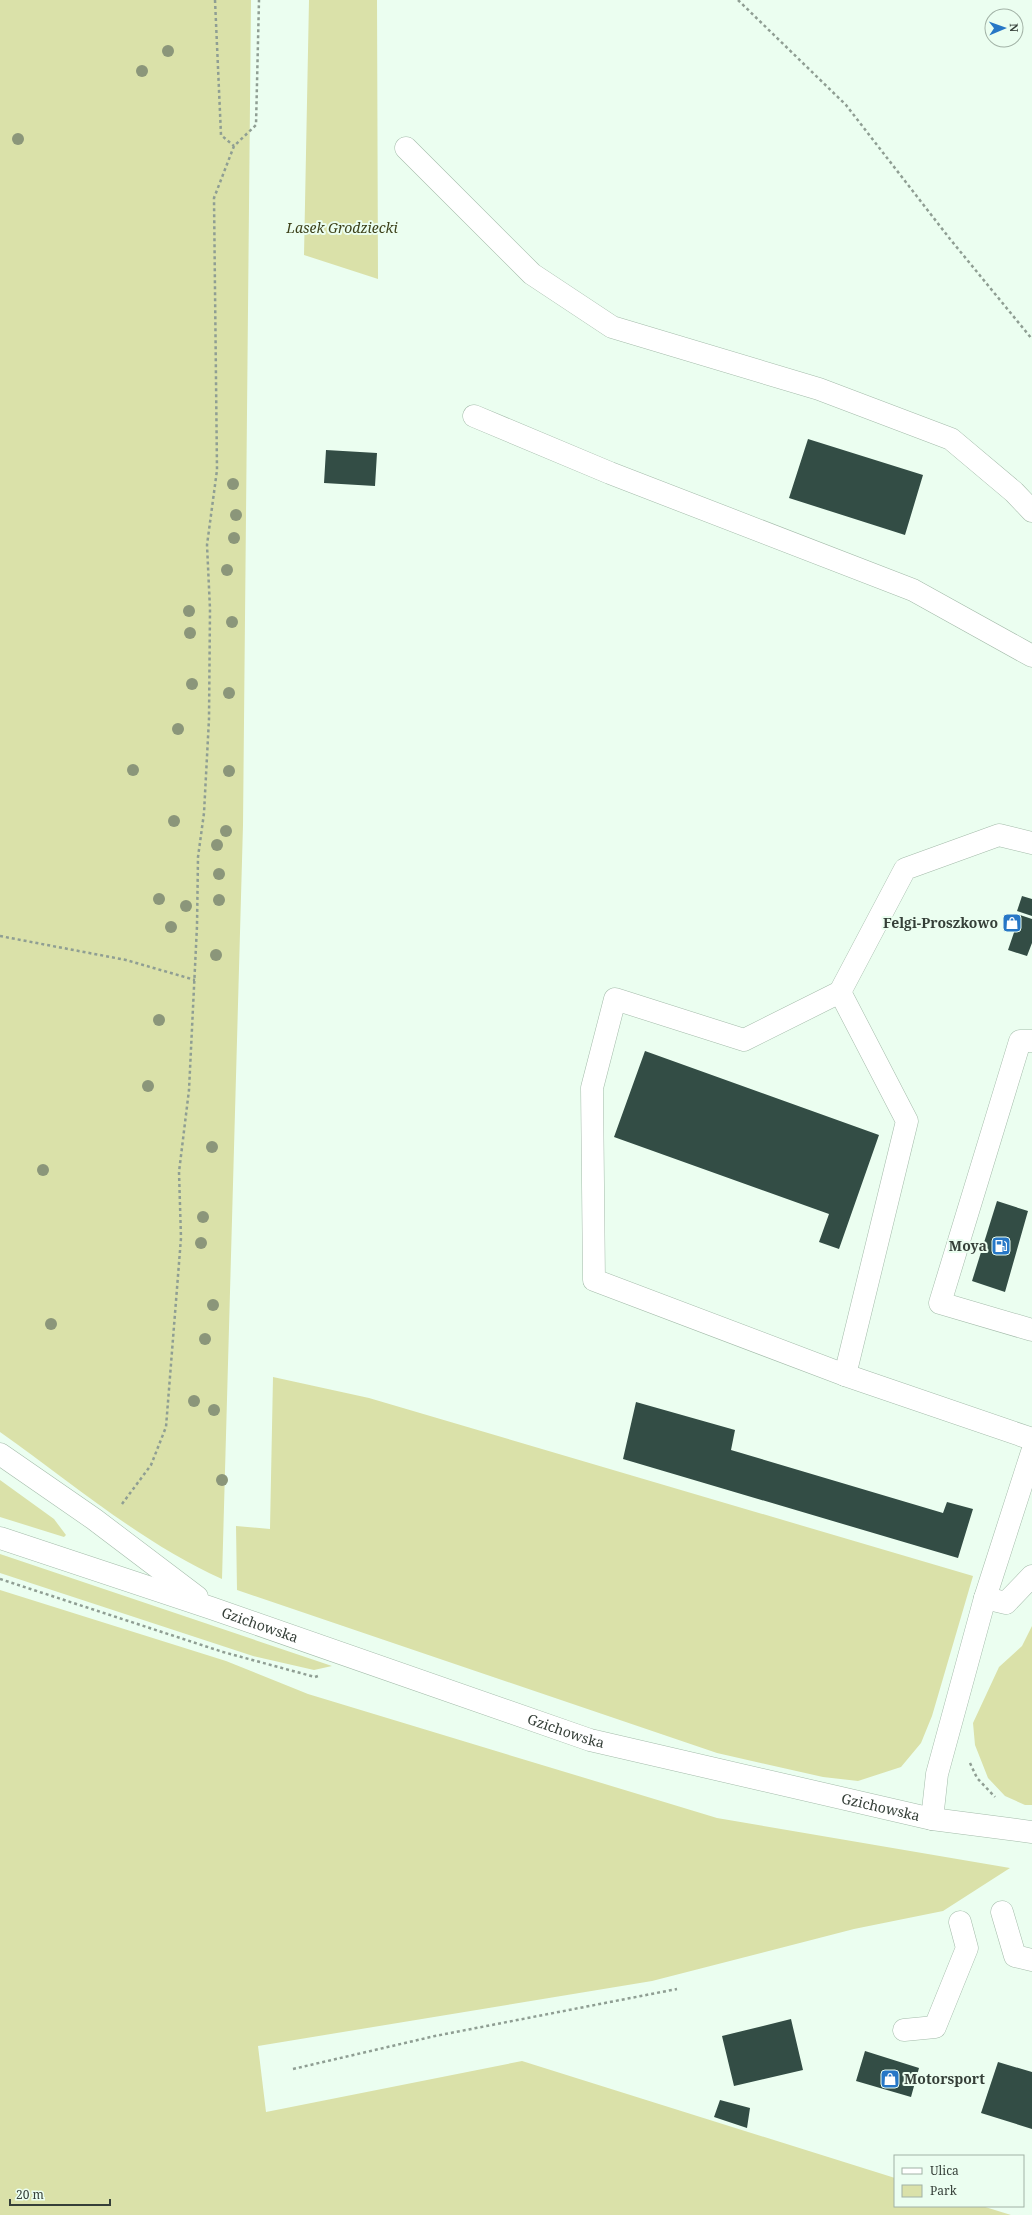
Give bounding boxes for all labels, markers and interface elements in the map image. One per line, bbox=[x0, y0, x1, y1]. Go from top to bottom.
north arrow bbox=[984, 8, 1024, 48]
text: N bbox=[1007, 23, 1022, 33]
park label: Lasek Grodziecki bbox=[285, 218, 399, 237]
shop icon: Felgi-Proszkowo bbox=[1001, 912, 1023, 934]
place label: Felgi-Proszkowo bbox=[883, 913, 998, 932]
fuel station icon: Moya bbox=[990, 1235, 1012, 1257]
place label: Moya bbox=[949, 1236, 987, 1255]
street label: Gzichowska bbox=[219, 1602, 301, 1647]
street label: Gzichowska bbox=[525, 1709, 606, 1752]
street label: Gzichowska bbox=[840, 1788, 922, 1825]
shop icon: Motorsport bbox=[879, 2068, 901, 2090]
place label: Motorsport bbox=[904, 2069, 985, 2088]
legend bbox=[894, 2155, 1024, 2207]
text: Ulica bbox=[930, 2162, 959, 2179]
scale bar bbox=[10, 2181, 110, 2207]
text: Park bbox=[930, 2182, 958, 2199]
text: 20 m bbox=[16, 2186, 44, 2203]

